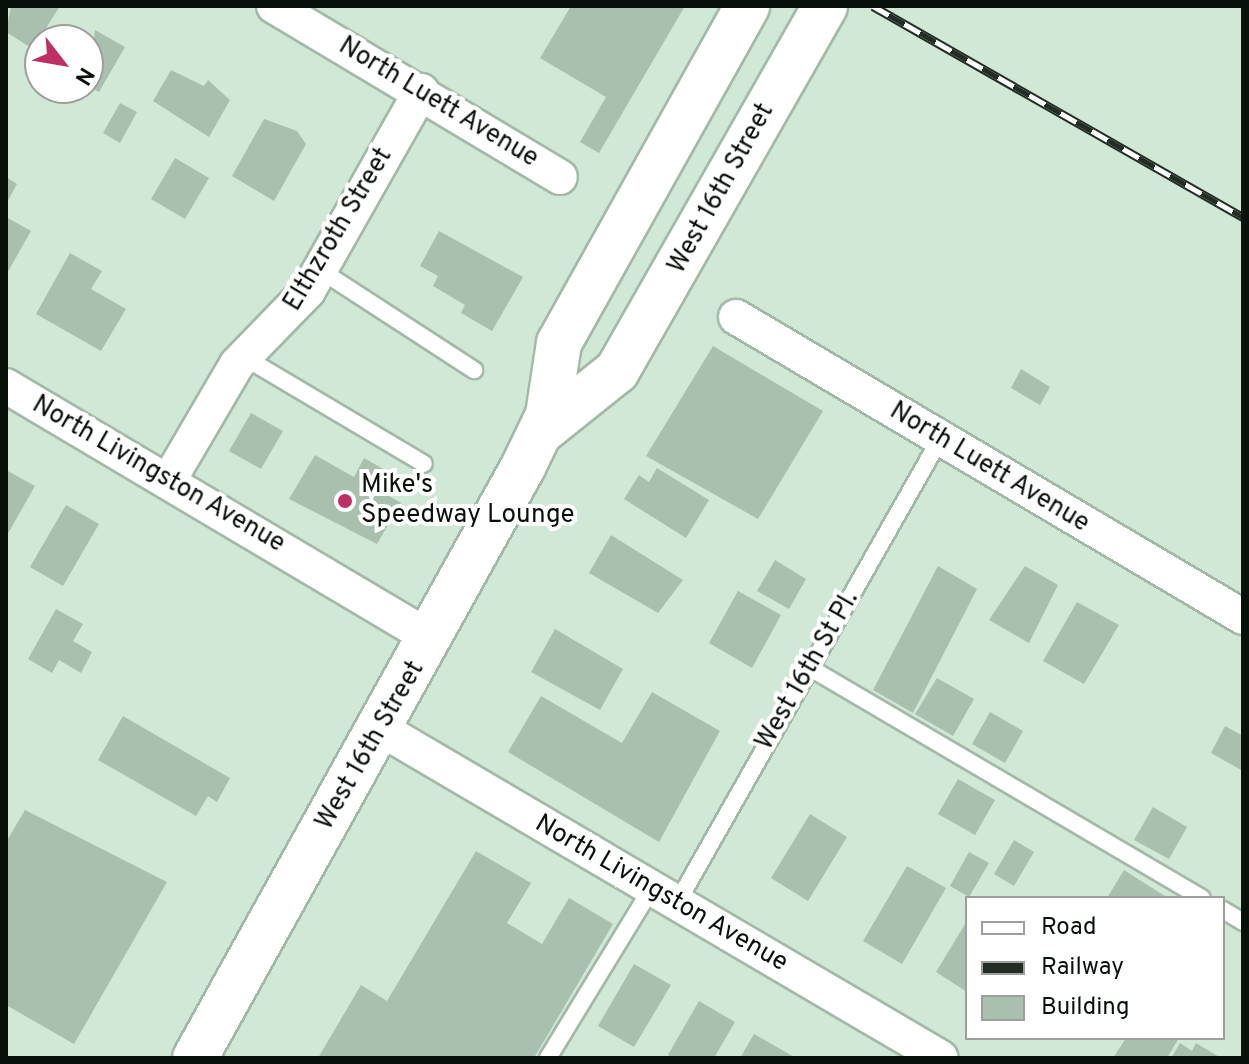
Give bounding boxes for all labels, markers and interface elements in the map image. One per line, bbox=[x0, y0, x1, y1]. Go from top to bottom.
north arrow bbox=[24, 24, 104, 104]
street label: North Luett Avenue bbox=[332, 31, 544, 175]
text: N bbox=[68, 62, 99, 89]
street label: West 16th Street bbox=[662, 98, 782, 280]
street label: Elthzroth Street bbox=[278, 143, 400, 317]
street label: North Livingston Avenue bbox=[26, 390, 290, 560]
street label: North Luett Avenue bbox=[883, 396, 1095, 540]
place label: Mike's Speedway Lounge bbox=[361, 470, 574, 532]
marker: Mike's Speedway Lounge bbox=[336, 492, 354, 510]
street label: West 16th St Pl. bbox=[750, 586, 866, 756]
street label: West 16th Street bbox=[310, 656, 432, 836]
street label: North Livingston Avenue bbox=[529, 809, 793, 979]
legend bbox=[965, 896, 1225, 1040]
text: Road bbox=[1041, 913, 1097, 943]
text: Railway bbox=[1041, 953, 1124, 983]
text: Building bbox=[1041, 993, 1130, 1023]

